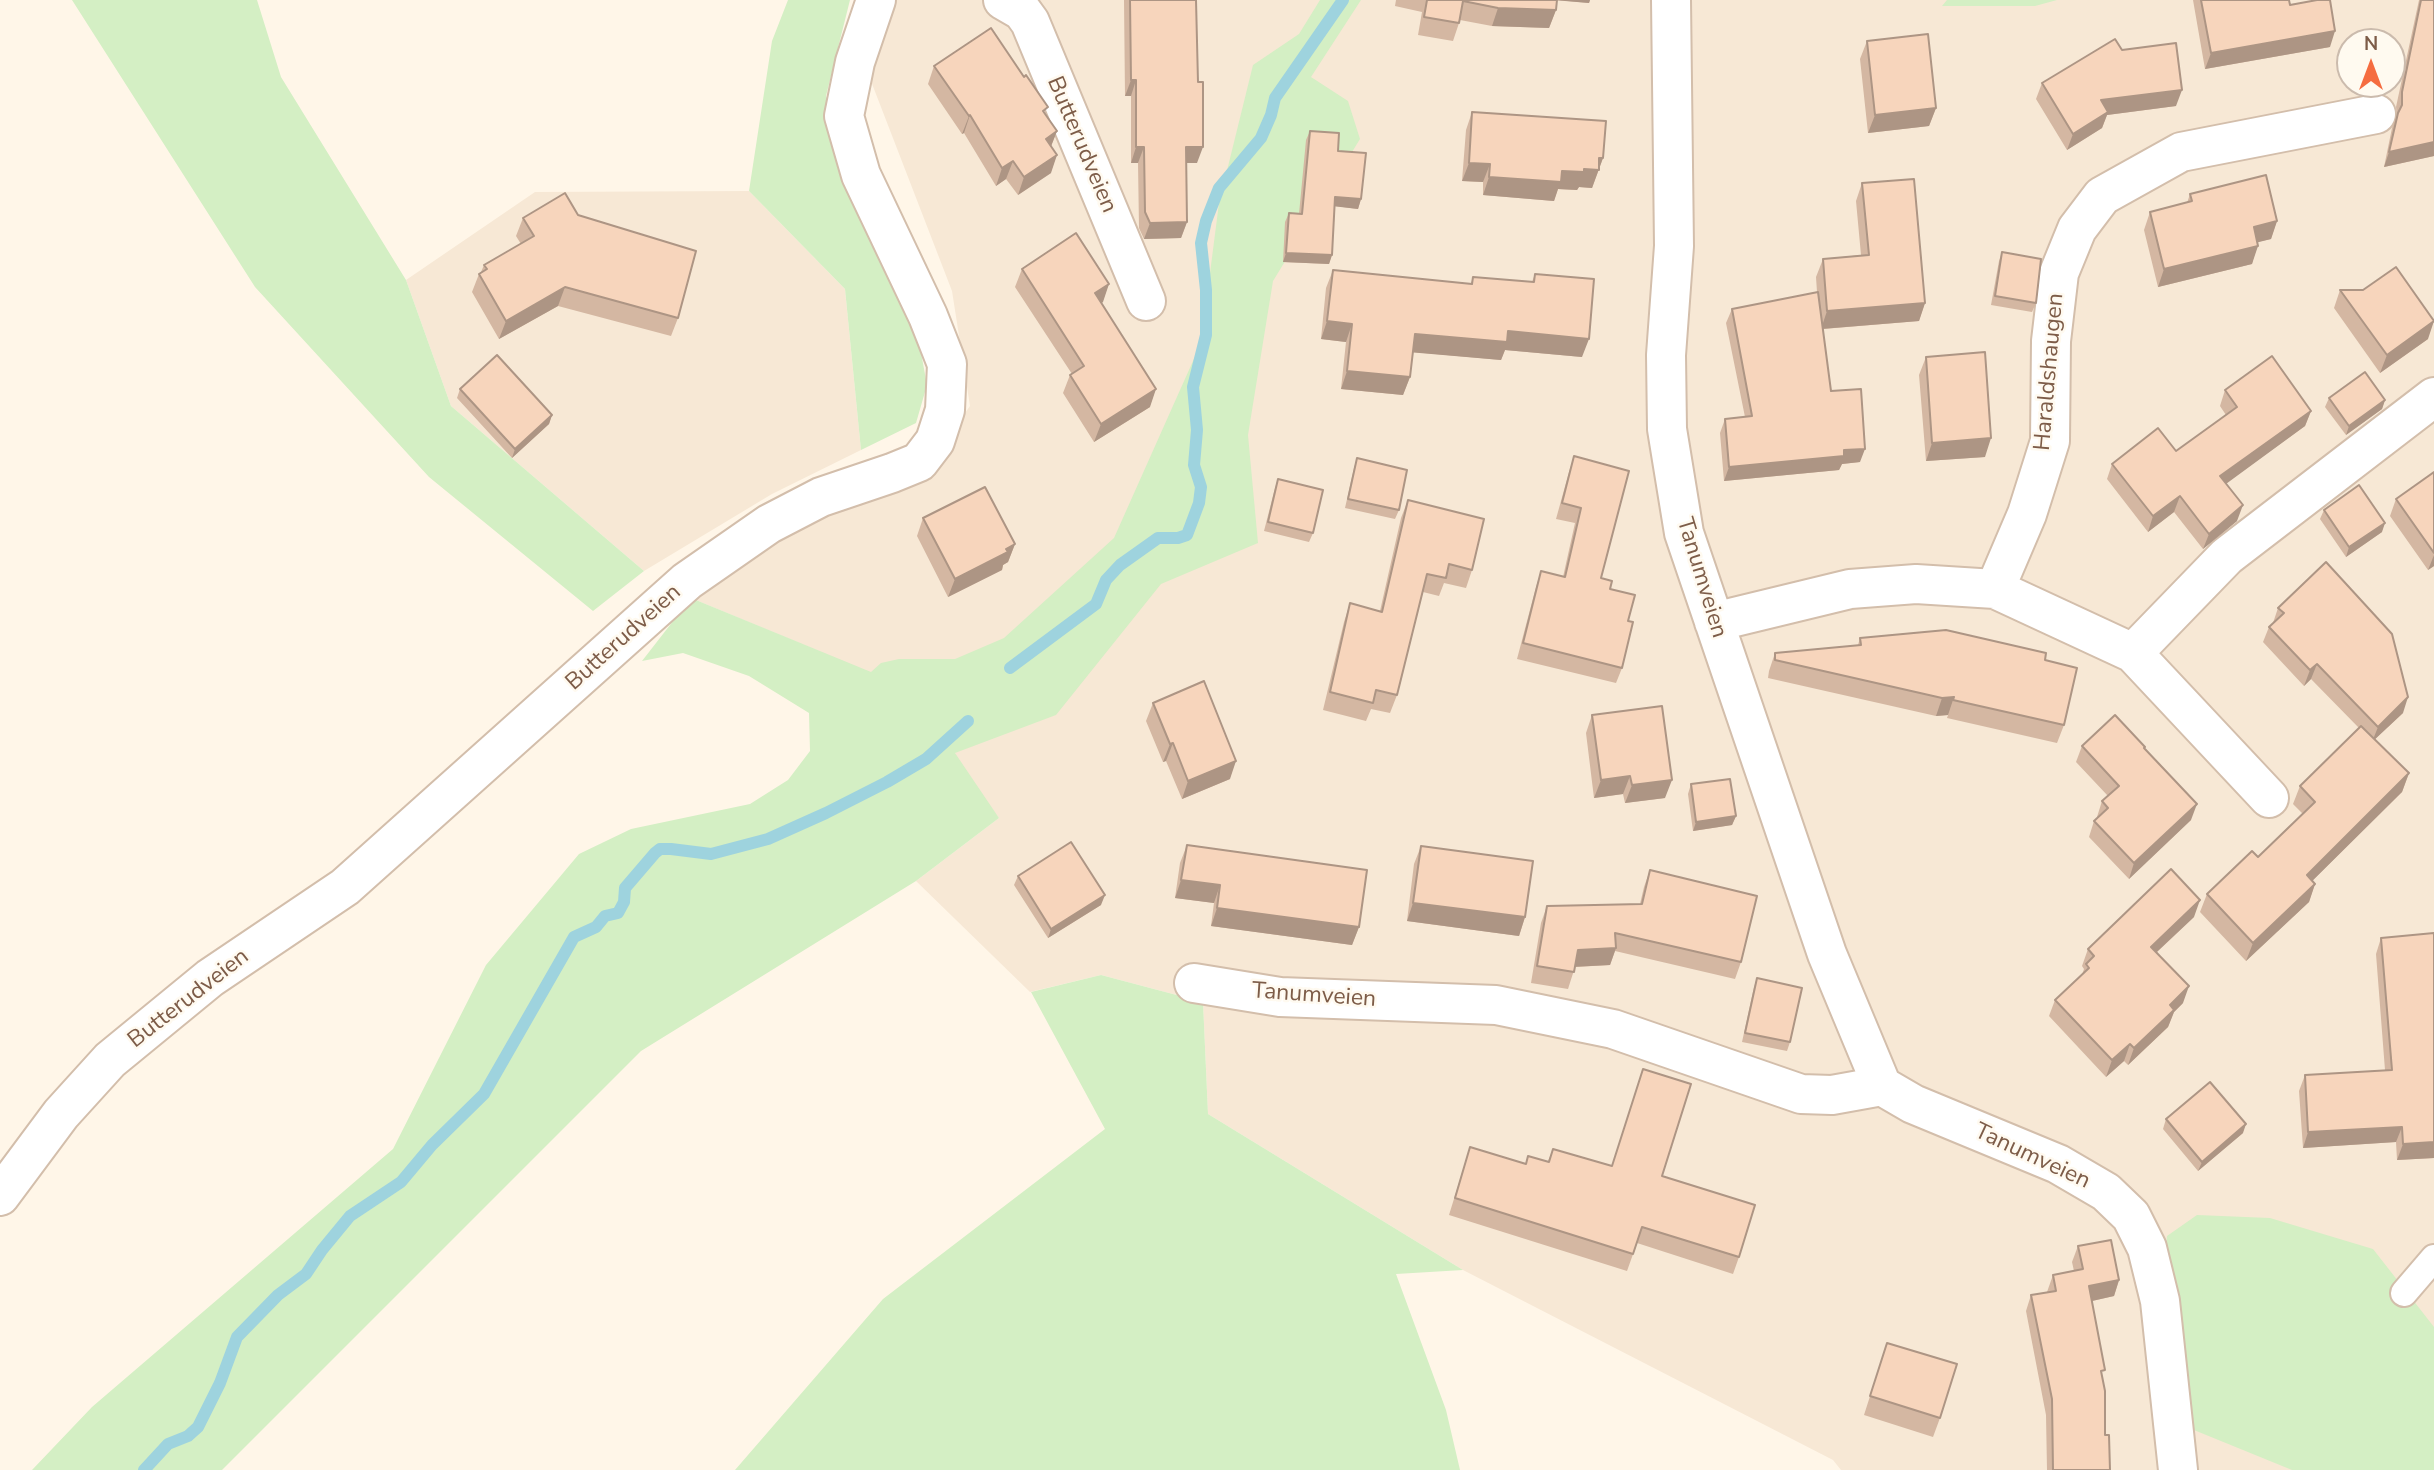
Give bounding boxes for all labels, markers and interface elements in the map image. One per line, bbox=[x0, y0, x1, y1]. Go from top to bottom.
north arrow bbox=[2336, 28, 2406, 98]
text: N bbox=[2364, 31, 2378, 57]
street label: Butterudveien bbox=[1040, 73, 1122, 217]
street label: Haraldshaugen bbox=[2029, 292, 2071, 452]
street label: Tanumveien bbox=[1670, 514, 1732, 642]
street label: Butterudveien bbox=[561, 579, 687, 697]
street label: Butterudveien bbox=[123, 943, 255, 1055]
street label: Tanumveien bbox=[1251, 978, 1377, 1014]
street label: Tanumveien bbox=[1970, 1118, 2094, 1196]

